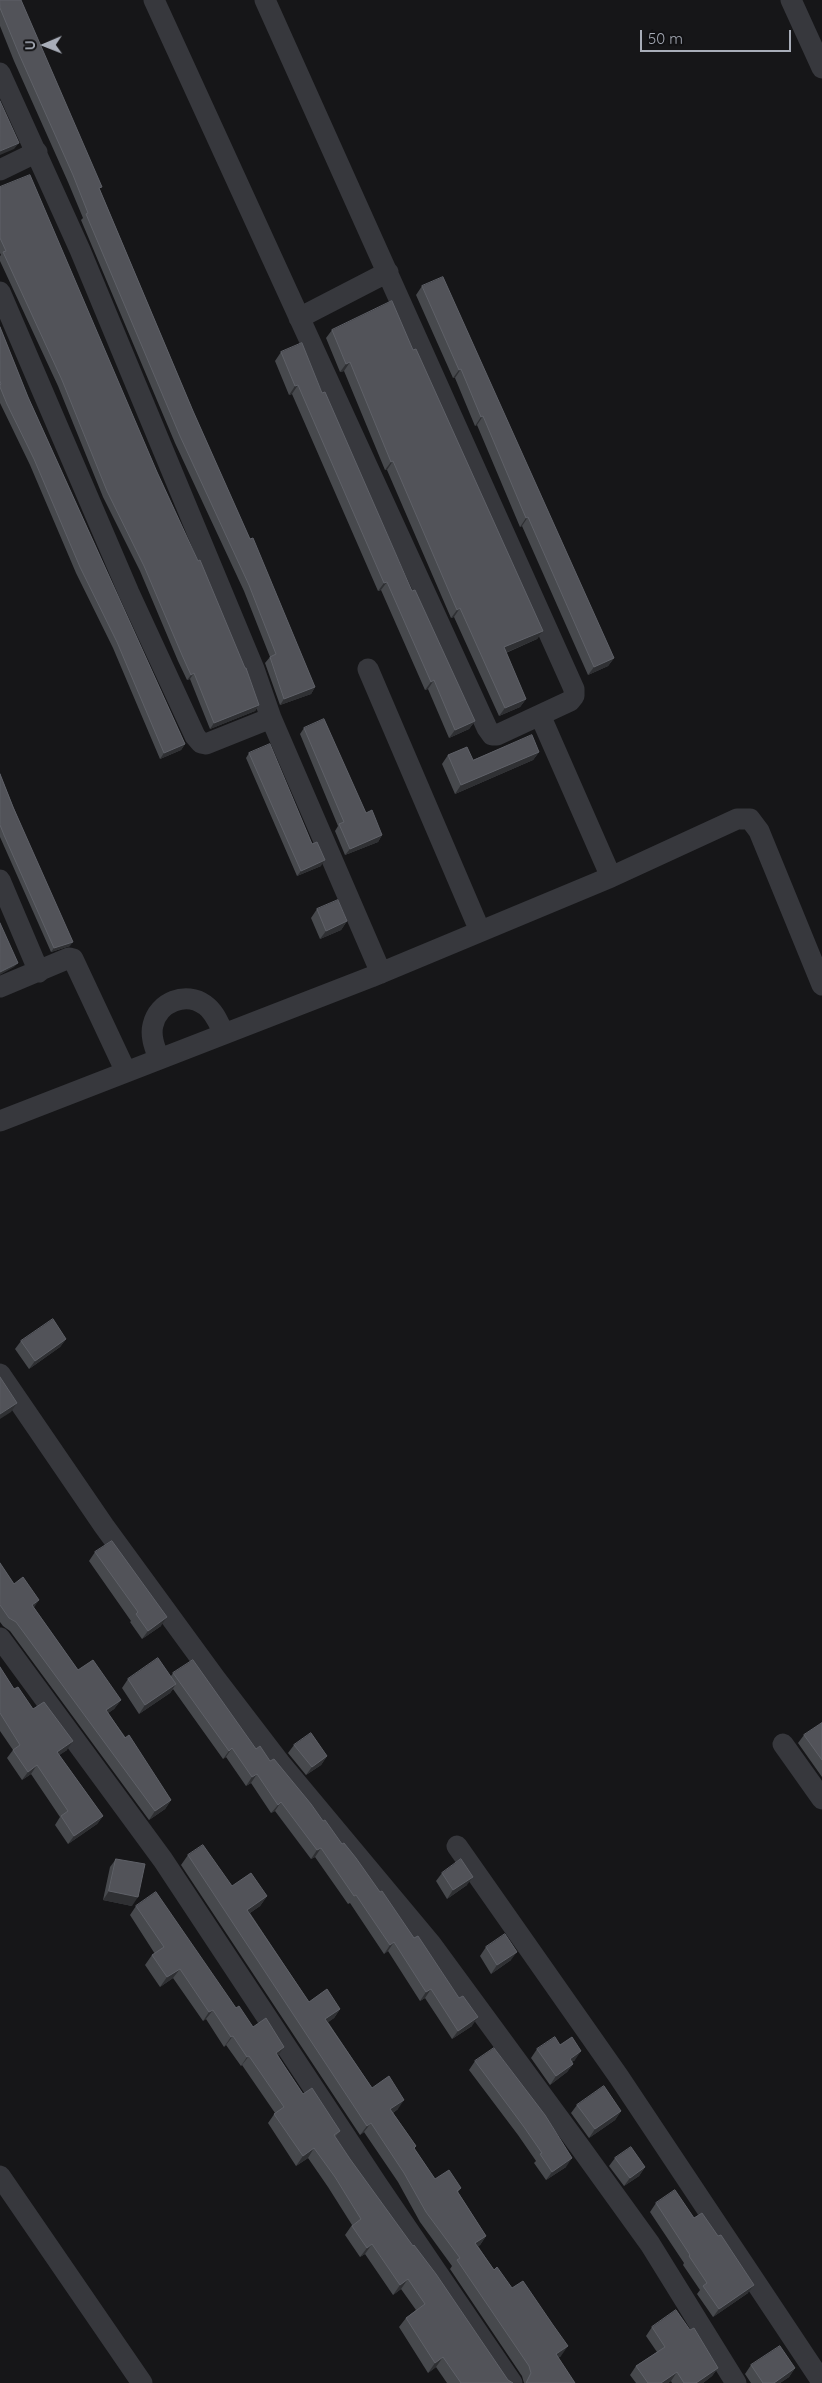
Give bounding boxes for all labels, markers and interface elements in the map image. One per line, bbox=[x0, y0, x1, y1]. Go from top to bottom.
north arrow bbox=[20, 20, 70, 70]
scale bar bbox=[642, 20, 793, 52]
text: 50 m bbox=[648, 29, 683, 48]
text: U bbox=[21, 40, 39, 50]

